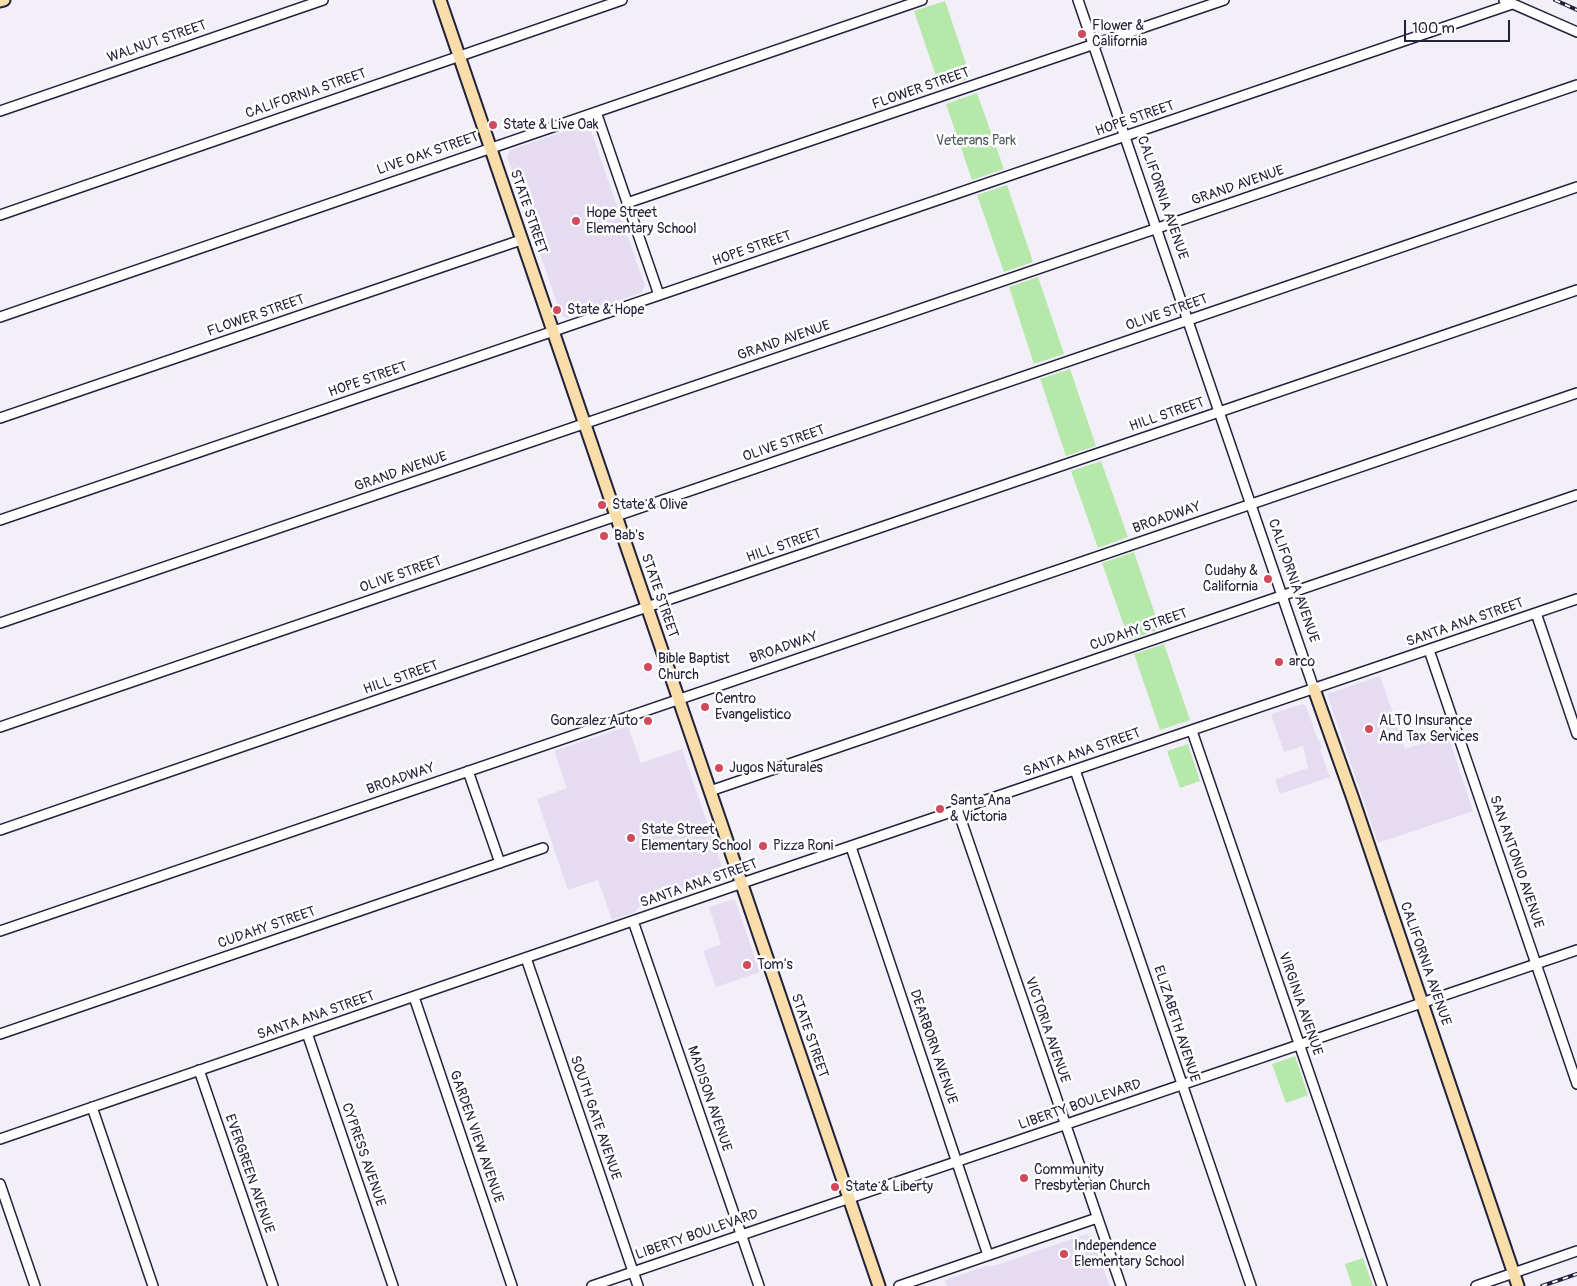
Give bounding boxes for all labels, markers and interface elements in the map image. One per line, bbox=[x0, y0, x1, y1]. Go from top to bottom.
scale bar bbox=[1407, 10, 1513, 42]
street label: WALNUT STREET bbox=[105, 17, 209, 67]
place label: Flower & California bbox=[1092, 18, 1147, 50]
text: 100 m bbox=[1412, 19, 1455, 38]
marker: Flower & California bbox=[1076, 28, 1088, 40]
street label: FLOWER STREET bbox=[870, 64, 972, 114]
street label: CALIFORNIA STREET bbox=[243, 65, 369, 123]
street label: HOPE STREET bbox=[1093, 98, 1177, 140]
place label: State & Live Oak bbox=[503, 117, 599, 133]
marker: State & Live Oak bbox=[487, 119, 499, 131]
street label: LIVE OAK STREET bbox=[375, 129, 481, 179]
park label: Veterans Park bbox=[936, 133, 1016, 149]
street label: CALIFORNIA AVENUE bbox=[1133, 134, 1191, 262]
street label: GRAND AVENUE bbox=[1189, 162, 1287, 210]
street label: STATE STREET bbox=[506, 168, 550, 256]
place label: Hope Street Elementary School bbox=[586, 205, 697, 238]
marker: Hope Street Elementary School bbox=[570, 215, 582, 227]
street label: HOPE STREET bbox=[710, 228, 794, 270]
street label: FLOWER STREET bbox=[205, 291, 307, 341]
street label: OLIVE STREET bbox=[1124, 291, 1210, 335]
place label: State & Hope bbox=[567, 302, 644, 318]
marker: State & Hope bbox=[551, 304, 563, 316]
street label: GRAND AVENUE bbox=[735, 317, 833, 365]
street label: HOPE STREET bbox=[326, 359, 410, 401]
street label: HILL STREET bbox=[1127, 394, 1207, 436]
street label: OLIVE STREET bbox=[741, 422, 827, 466]
street label: GRAND AVENUE bbox=[352, 448, 450, 496]
place label: State & Olive bbox=[612, 497, 688, 513]
street label: BROADWAY bbox=[1131, 498, 1203, 538]
marker: State & Olive bbox=[596, 499, 608, 511]
street label: CALIFORNIA AVENUE bbox=[1264, 517, 1322, 645]
street label: HILL STREET bbox=[744, 525, 824, 567]
place label: Bab's bbox=[614, 528, 644, 544]
marker: Bab's bbox=[598, 530, 610, 542]
street label: STATE STREET bbox=[637, 552, 681, 640]
street label: OLIVE STREET bbox=[358, 553, 444, 597]
place label: Cudahy & California bbox=[1203, 563, 1258, 596]
marker: Cudahy & California bbox=[1262, 573, 1274, 585]
street label: SANTA ANA STREET bbox=[1404, 595, 1526, 651]
street label: CUDAHY STREET bbox=[1088, 605, 1190, 655]
street label: BROADWAY bbox=[748, 628, 820, 668]
place label: Bible Baptist Church bbox=[658, 651, 730, 684]
place label: arco bbox=[1289, 654, 1315, 670]
marker: arco bbox=[1273, 656, 1285, 668]
street label: HILL STREET bbox=[361, 657, 441, 699]
marker: Bible Baptist Church bbox=[642, 661, 654, 673]
place label: Centro Evangelistico bbox=[715, 691, 791, 724]
marker: Centro Evangelistico bbox=[699, 701, 711, 713]
place label: Gonzalez Auto bbox=[550, 713, 638, 729]
place label: ALTO Insurance And Tax Services bbox=[1379, 713, 1479, 746]
marker: Gonzalez Auto bbox=[642, 715, 654, 727]
marker: ALTO Insurance And Tax Services bbox=[1363, 723, 1375, 735]
street label: SANTA ANA STREET bbox=[1021, 725, 1143, 781]
street label: BROADWAY bbox=[365, 759, 437, 799]
place label: Jugos Naturales bbox=[729, 760, 823, 776]
marker: Jugos Naturales bbox=[713, 762, 725, 774]
place label: Santa Ana & Victoria bbox=[950, 793, 1011, 826]
street label: SAN ANTONIO AVENUE bbox=[1485, 793, 1547, 931]
marker: Santa Ana & Victoria bbox=[934, 803, 946, 815]
place label: State Street Elementary School bbox=[641, 822, 752, 854]
marker: State Street Elementary School bbox=[625, 832, 637, 844]
place label: Pizza Roni bbox=[773, 838, 833, 854]
marker: Pizza Roni bbox=[757, 840, 769, 852]
street label: SANTA ANA STREET bbox=[638, 856, 760, 912]
street label: CALIFORNIA AVENUE bbox=[1396, 900, 1454, 1028]
street label: CUDAHY STREET bbox=[216, 903, 318, 953]
street label: VIRGINIA AVENUE bbox=[1274, 950, 1326, 1058]
place label: Tom's bbox=[757, 957, 793, 973]
marker: Tom's bbox=[741, 959, 753, 971]
street label: ELIZABETH AVENUE bbox=[1149, 964, 1203, 1084]
street label: VICTORIA AVENUE bbox=[1021, 975, 1073, 1085]
street label: SANTA ANA STREET bbox=[255, 988, 377, 1044]
street label: DEARBORN AVENUE bbox=[906, 988, 960, 1106]
street label: STATE STREET bbox=[787, 992, 831, 1080]
street label: MADISON AVENUE bbox=[683, 1044, 735, 1154]
street label: SOUTH GATE AVENUE bbox=[566, 1054, 624, 1182]
street label: GARDEN VIEW AVENUE bbox=[445, 1068, 507, 1206]
street label: LIBERTY BOULEVARD bbox=[1016, 1076, 1144, 1134]
street label: CYPRESS AVENUE bbox=[337, 1101, 389, 1209]
street label: EVERGREEN AVENUE bbox=[221, 1112, 277, 1236]
place label: Community Presbyterian Church bbox=[1034, 1162, 1150, 1194]
marker: Community Presbyterian Church bbox=[1018, 1172, 1030, 1184]
place label: State & Liberty bbox=[845, 1179, 933, 1195]
marker: State & Liberty bbox=[829, 1181, 841, 1193]
street label: LIBERTY BOULEVARD bbox=[633, 1206, 761, 1264]
place label: Independence Elementary School bbox=[1074, 1238, 1185, 1270]
marker: Independence Elementary School bbox=[1058, 1248, 1070, 1260]

